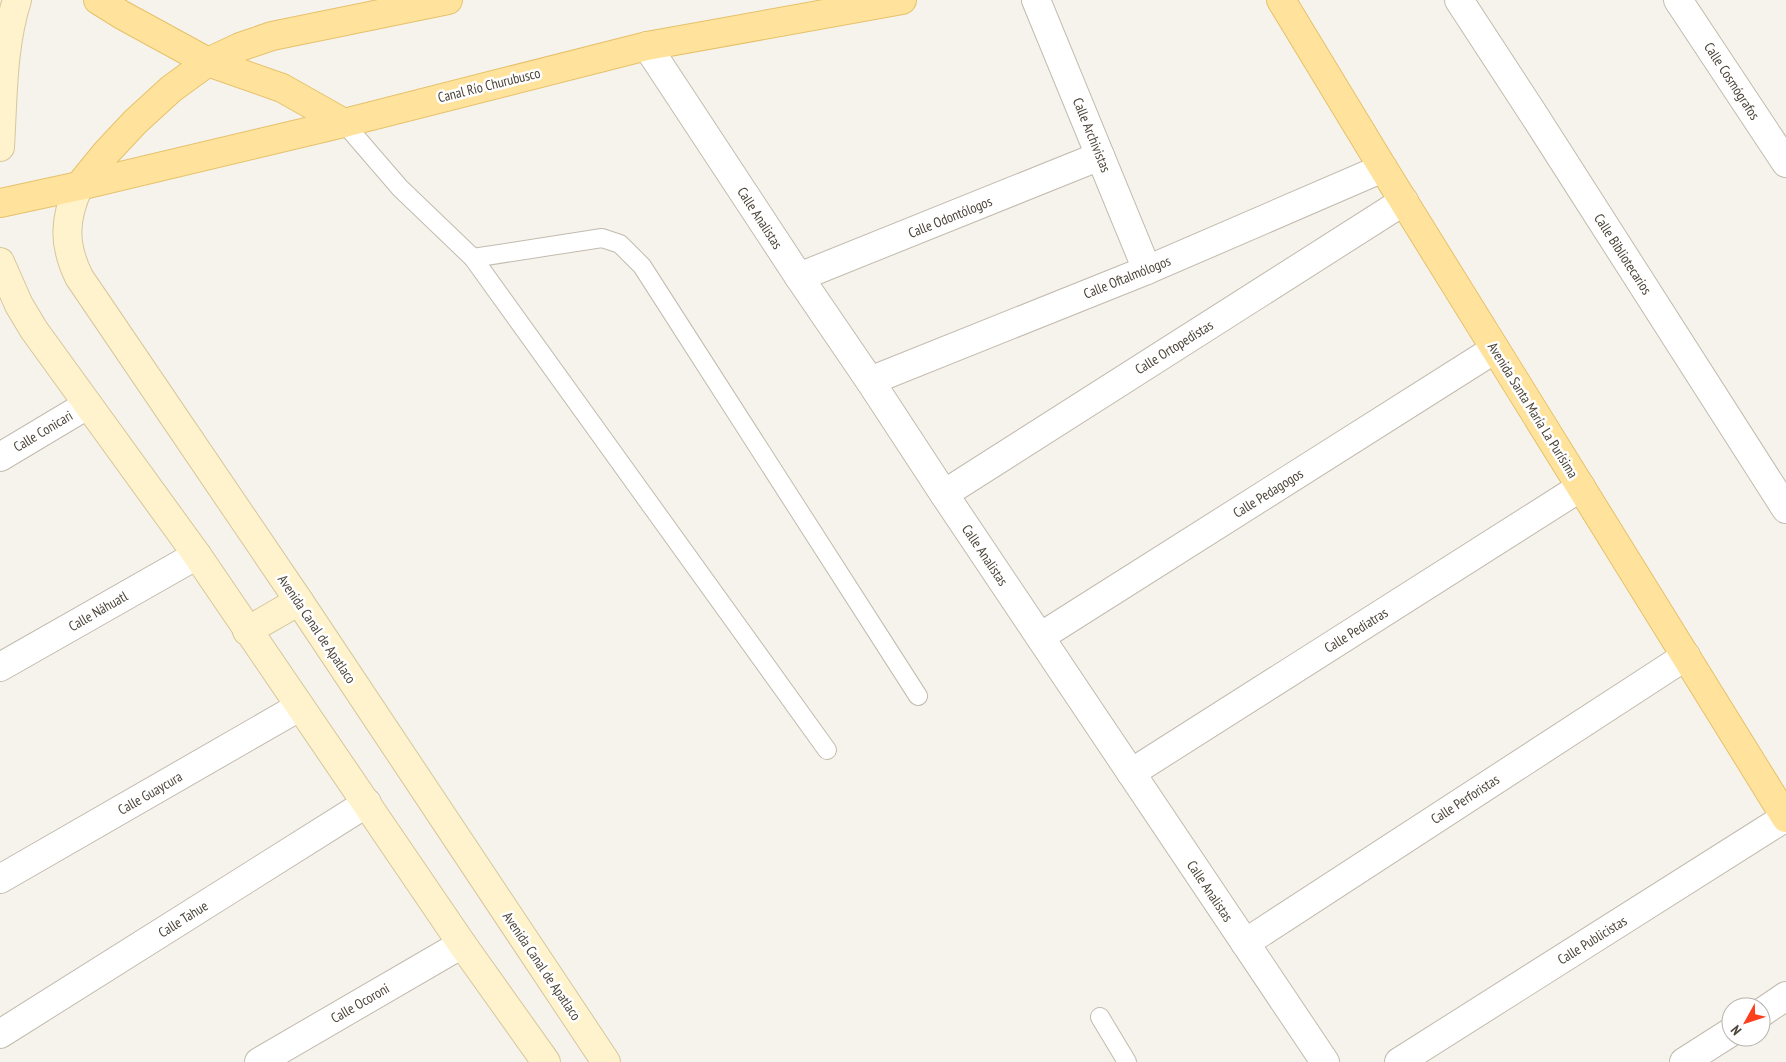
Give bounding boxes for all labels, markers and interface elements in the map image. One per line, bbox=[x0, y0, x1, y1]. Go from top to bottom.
street label: Calle Cosmógrafos bbox=[1700, 39, 1764, 123]
street label: Canal Río Churubusco bbox=[436, 64, 542, 106]
street label: Calle Archivistas bbox=[1069, 95, 1115, 175]
street label: Calle Analistas bbox=[733, 184, 787, 253]
street label: Calle Odontólogos bbox=[905, 192, 995, 242]
street label: Calle Bibliotecarios bbox=[1590, 210, 1656, 298]
street label: Calle Oftalmólogos bbox=[1081, 251, 1173, 303]
street label: Calle Ortopedistas bbox=[1132, 316, 1217, 378]
street label: Avenida Santa María La Purísima bbox=[1484, 339, 1582, 481]
street label: Calle Conicari bbox=[10, 406, 76, 456]
street label: Calle Pedagogos bbox=[1230, 464, 1307, 522]
street label: Calle Analistas bbox=[958, 521, 1012, 589]
street label: Avenida Canal de Apatlaco bbox=[274, 571, 360, 687]
street label: Calle Náhuatl bbox=[65, 587, 131, 635]
street label: Calle Pediatras bbox=[1321, 603, 1391, 657]
street label: Calle Guaycura bbox=[115, 767, 185, 819]
street label: Calle Perforistas bbox=[1427, 770, 1503, 828]
street label: Calle Analistas bbox=[1183, 857, 1237, 925]
street label: Calle Tahue bbox=[155, 897, 211, 941]
street label: Avenida Canal de Apatlaco bbox=[499, 908, 585, 1024]
street label: Calle Publicistas bbox=[1554, 911, 1630, 968]
street label: Calle Ocoroni bbox=[328, 979, 392, 1027]
north arrow bbox=[1721, 997, 1771, 1047]
text: N bbox=[1727, 1022, 1745, 1039]

